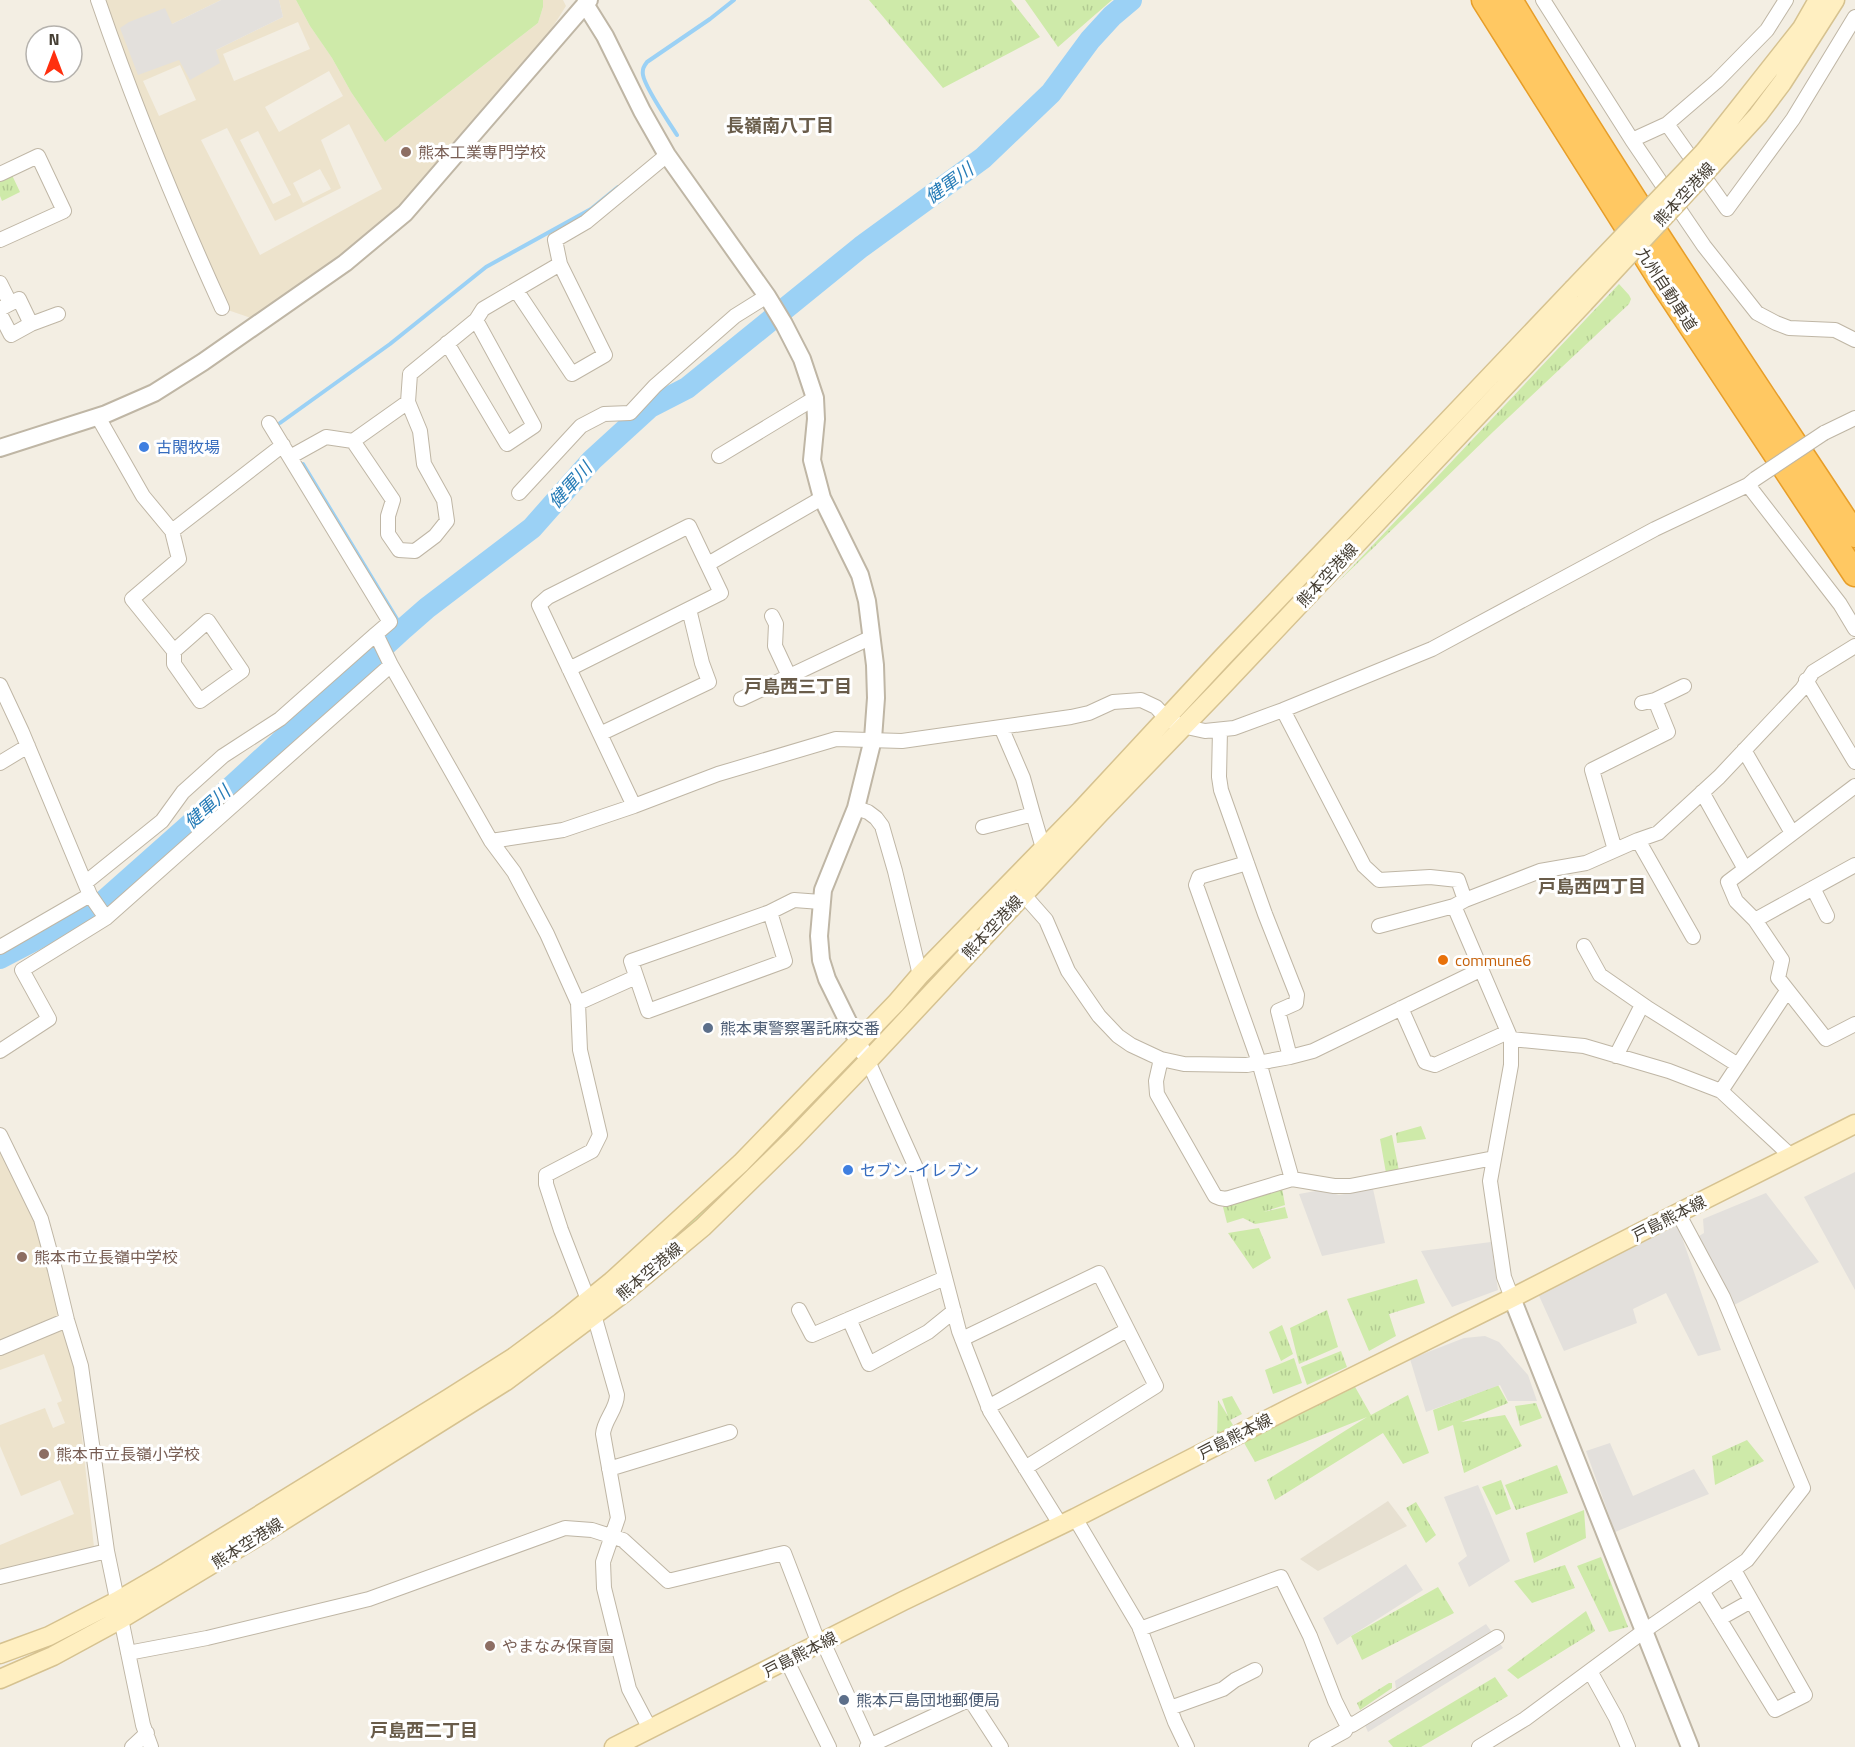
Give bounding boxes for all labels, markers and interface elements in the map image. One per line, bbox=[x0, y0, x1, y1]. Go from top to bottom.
north arrow bbox=[24, 24, 84, 84]
text: N bbox=[48, 27, 60, 51]
district label: 長嶺南八丁目 bbox=[726, 112, 834, 139]
place label: 熊本工業専門学校 bbox=[418, 140, 546, 164]
marker: 熊本工業専門学校 bbox=[399, 145, 413, 159]
water label: 健軍川 bbox=[919, 155, 980, 210]
street label: 熊本空港線 bbox=[1648, 157, 1720, 231]
street label: 九州自動車道 bbox=[1631, 242, 1703, 336]
place label: 古閑牧場 bbox=[156, 435, 220, 459]
marker: 古閑牧場 bbox=[137, 440, 151, 454]
water label: 健軍川 bbox=[542, 454, 599, 514]
street label: 熊本空港線 bbox=[1291, 538, 1363, 612]
district label: 戸島西三丁目 bbox=[744, 673, 852, 700]
water label: 健軍川 bbox=[178, 778, 238, 835]
district label: 戸島西四丁目 bbox=[1538, 873, 1646, 900]
street label: 熊本空港線 bbox=[956, 890, 1028, 964]
place label: commune6 bbox=[1455, 948, 1531, 972]
marker: commune6 bbox=[1436, 953, 1450, 967]
place label: 熊本東警察署託麻交番 bbox=[720, 1016, 880, 1040]
marker: 熊本東警察署託麻交番 bbox=[701, 1021, 715, 1035]
place label: セブン-イレブン bbox=[860, 1158, 979, 1182]
marker: セブン-イレブン bbox=[841, 1163, 855, 1177]
street label: 戸島熊本線 bbox=[1628, 1189, 1710, 1247]
street label: 熊本空港線 bbox=[611, 1236, 687, 1306]
place label: 熊本市立長嶺中学校 bbox=[34, 1245, 178, 1269]
marker: 熊本市立長嶺中学校 bbox=[15, 1250, 29, 1264]
street label: 戸島熊本線 bbox=[1194, 1407, 1276, 1465]
place label: 熊本市立長嶺小学校 bbox=[56, 1442, 200, 1466]
marker: 熊本市立長嶺小学校 bbox=[37, 1447, 51, 1461]
street label: 熊本空港線 bbox=[207, 1512, 287, 1574]
street label: 戸島熊本線 bbox=[759, 1625, 841, 1683]
place label: やまなみ保育園 bbox=[502, 1634, 614, 1658]
marker: やまなみ保育園 bbox=[483, 1639, 497, 1653]
place label: 熊本戸島団地郵便局 bbox=[856, 1688, 1000, 1712]
marker: 熊本戸島団地郵便局 bbox=[837, 1693, 851, 1707]
district label: 戸島西二丁目 bbox=[370, 1717, 478, 1744]

